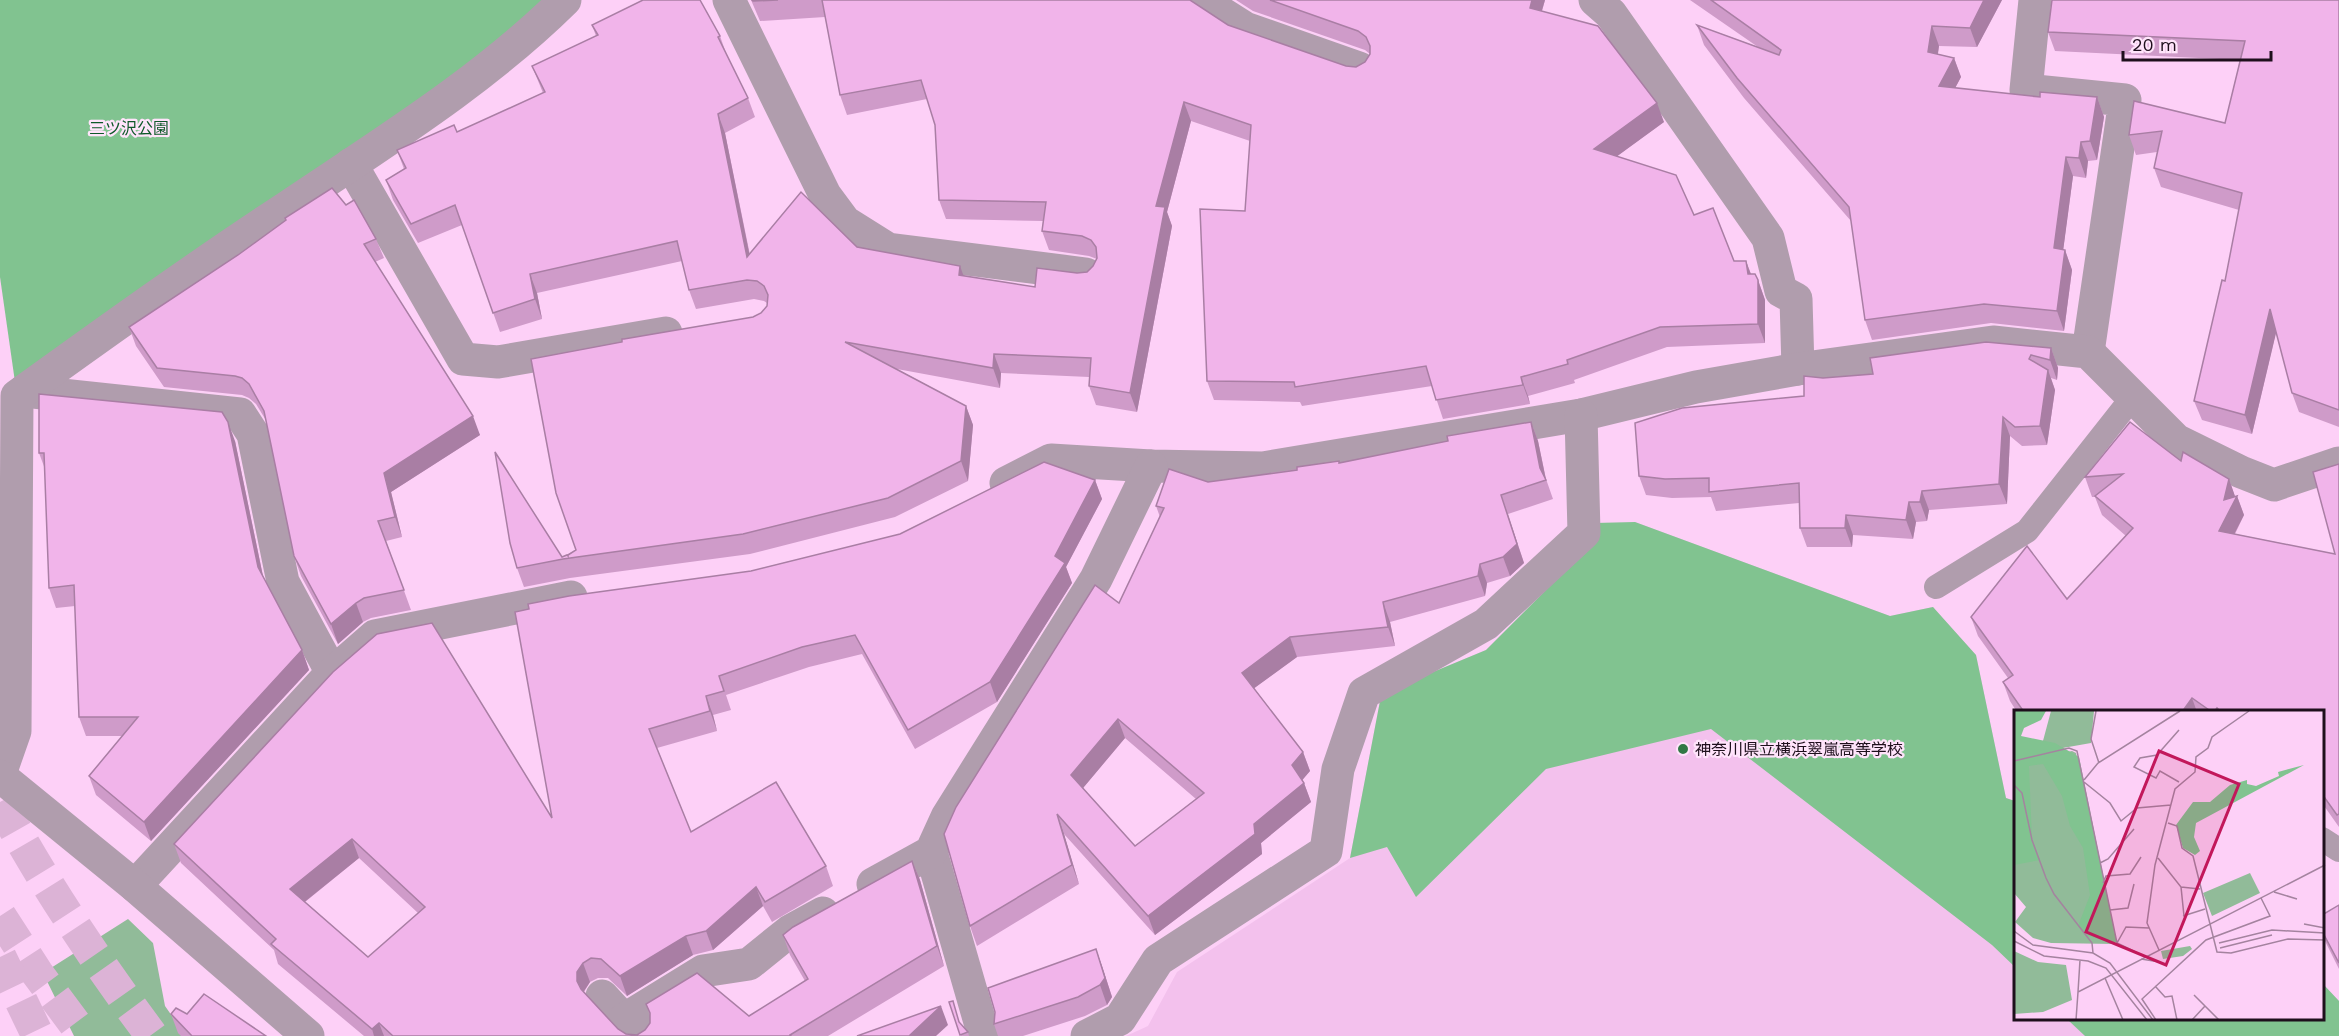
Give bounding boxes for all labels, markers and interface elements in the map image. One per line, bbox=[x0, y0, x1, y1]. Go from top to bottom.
scale bar bbox=[2123, 24, 2272, 62]
text: 20 m bbox=[2132, 34, 2177, 55]
park label: 三ツ沢公園 bbox=[89, 119, 169, 138]
inset map bbox=[2014, 710, 2324, 1021]
place label: 神奈川県立横浜翠嵐高等学校 bbox=[1695, 740, 1903, 759]
marker: 神奈川県立横浜翠嵐高等学校 bbox=[1676, 742, 1690, 756]

